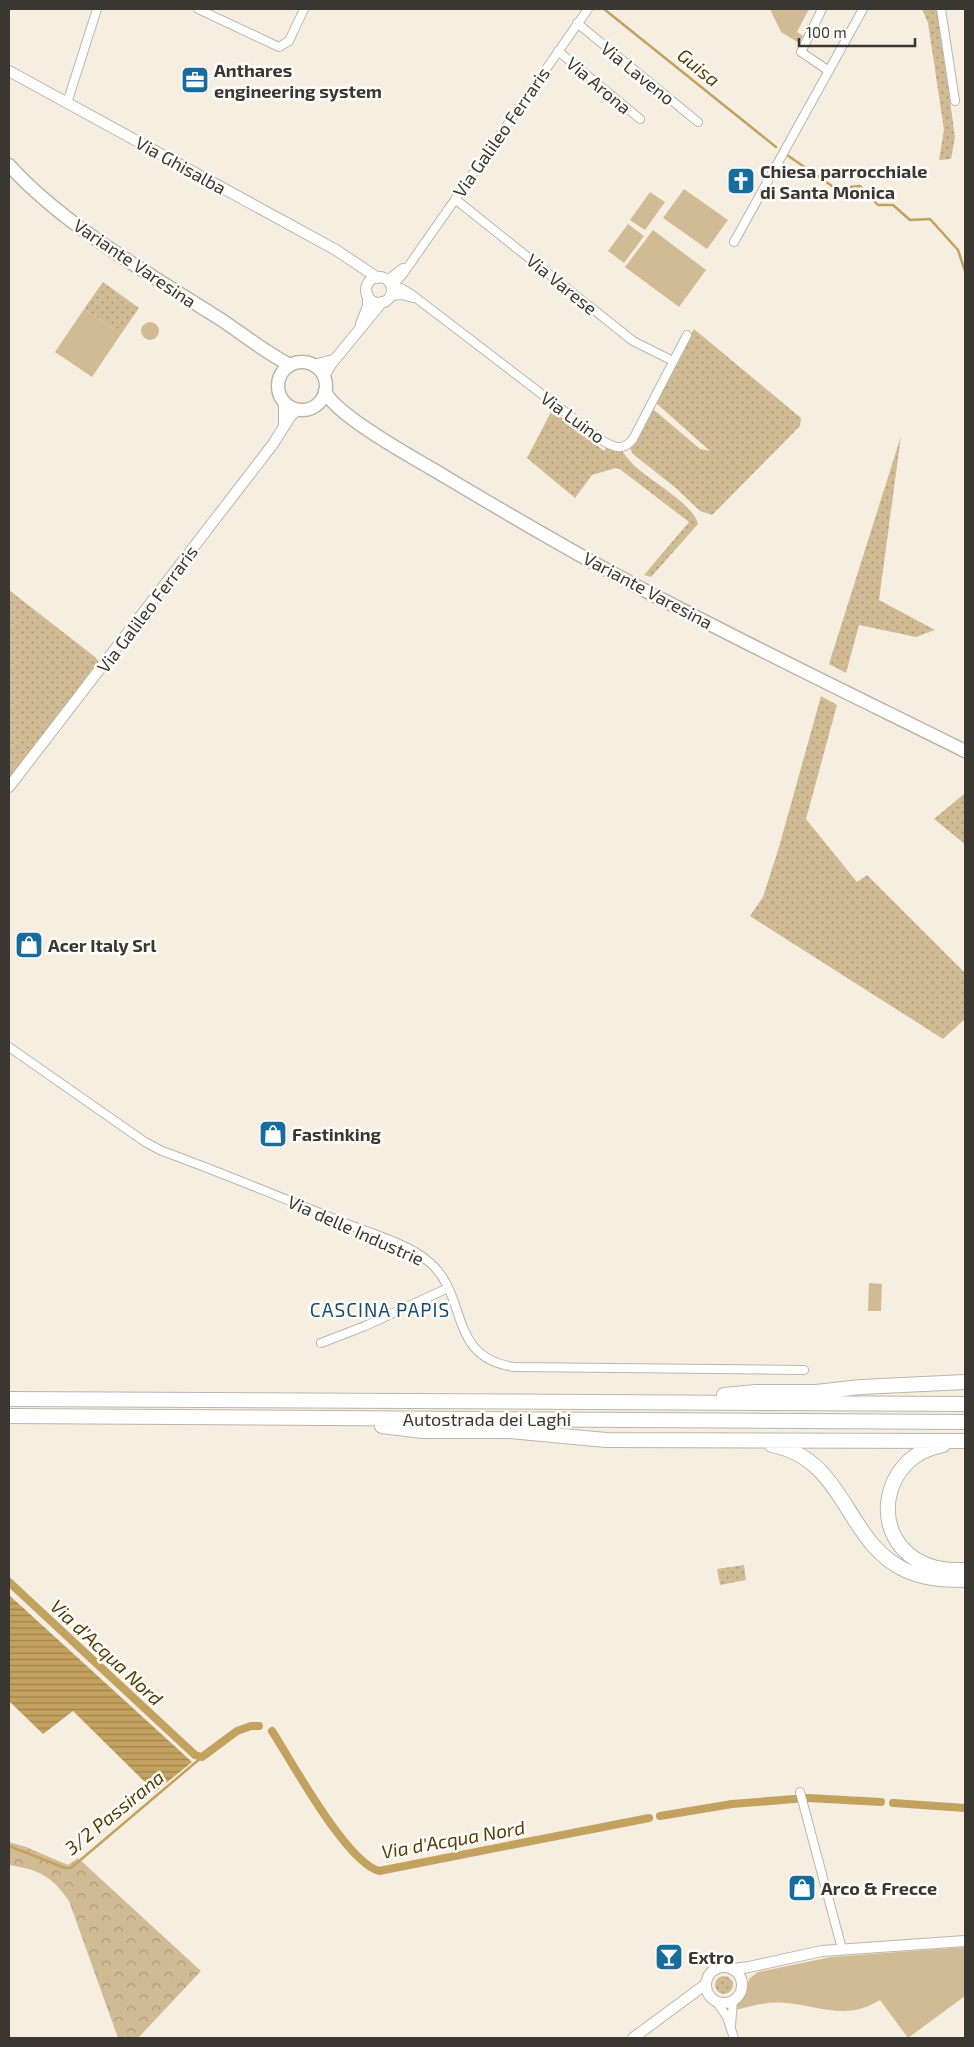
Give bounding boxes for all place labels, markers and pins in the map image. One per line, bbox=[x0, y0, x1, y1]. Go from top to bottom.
place label: Anthares engineering system bbox=[214, 59, 382, 102]
office icon: Anthares engineering system bbox=[180, 65, 210, 95]
place label: Chiesa parrocchiale di Santa Monica bbox=[760, 160, 927, 203]
church icon: Chiesa parrocchiale di Santa Monica bbox=[726, 166, 756, 196]
shop icon: Acer Italy Srl bbox=[14, 930, 44, 960]
place label: Acer Italy Srl bbox=[48, 934, 156, 956]
shop icon: Fastinking bbox=[258, 1119, 288, 1149]
place label: Fastinking bbox=[292, 1123, 381, 1145]
shop icon: Arco & Frecce bbox=[787, 1873, 817, 1903]
place label: Arco & Frecce bbox=[821, 1877, 937, 1899]
bar icon: Extro bbox=[654, 1942, 684, 1972]
place label: Extro bbox=[688, 1946, 734, 1968]

